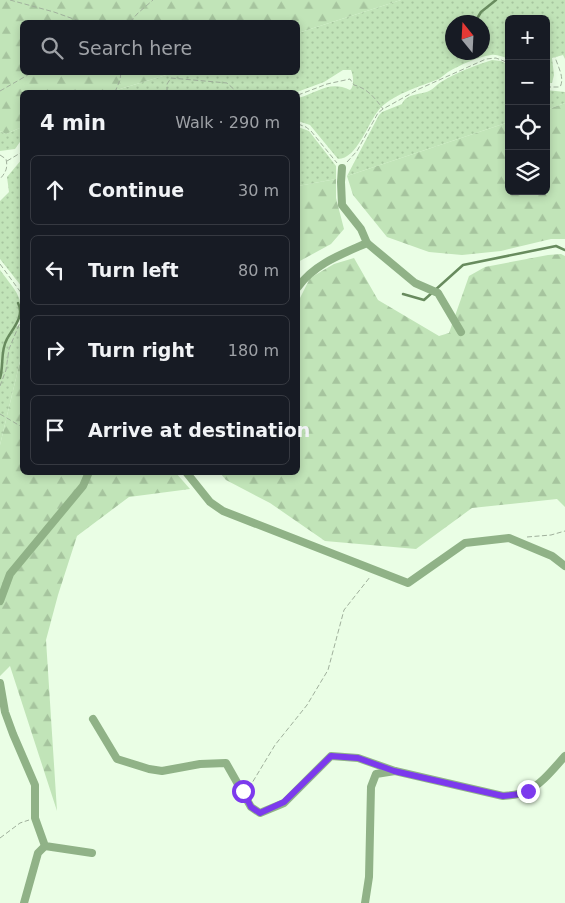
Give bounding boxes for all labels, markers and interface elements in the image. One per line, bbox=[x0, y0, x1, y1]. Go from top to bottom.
north arrow bbox=[445, 15, 490, 60]
map controls bbox=[505, 15, 550, 195]
button: + bbox=[505, 15, 550, 60]
search box bbox=[20, 20, 300, 75]
icon: search bbox=[38, 34, 66, 62]
text: Search here bbox=[78, 37, 192, 59]
button: − bbox=[505, 60, 550, 105]
button: locate bbox=[505, 105, 550, 150]
text: 4 min bbox=[40, 111, 106, 135]
text: Walk · 290 m bbox=[175, 113, 280, 132]
button: layers bbox=[505, 150, 550, 195]
icon: ahead bbox=[41, 176, 69, 204]
text: Continue bbox=[88, 179, 184, 201]
text: 30 m bbox=[238, 181, 279, 200]
icon: left bbox=[41, 256, 69, 284]
text: Turn left bbox=[88, 259, 179, 281]
text: 80 m bbox=[238, 261, 279, 280]
icon: right bbox=[41, 336, 69, 364]
text: Turn right bbox=[88, 339, 194, 361]
text: 180 m bbox=[228, 341, 279, 360]
icon: arrive bbox=[41, 416, 69, 444]
text: Arrive at destination bbox=[88, 419, 310, 441]
route start bbox=[232, 780, 255, 803]
route end bbox=[517, 780, 540, 803]

